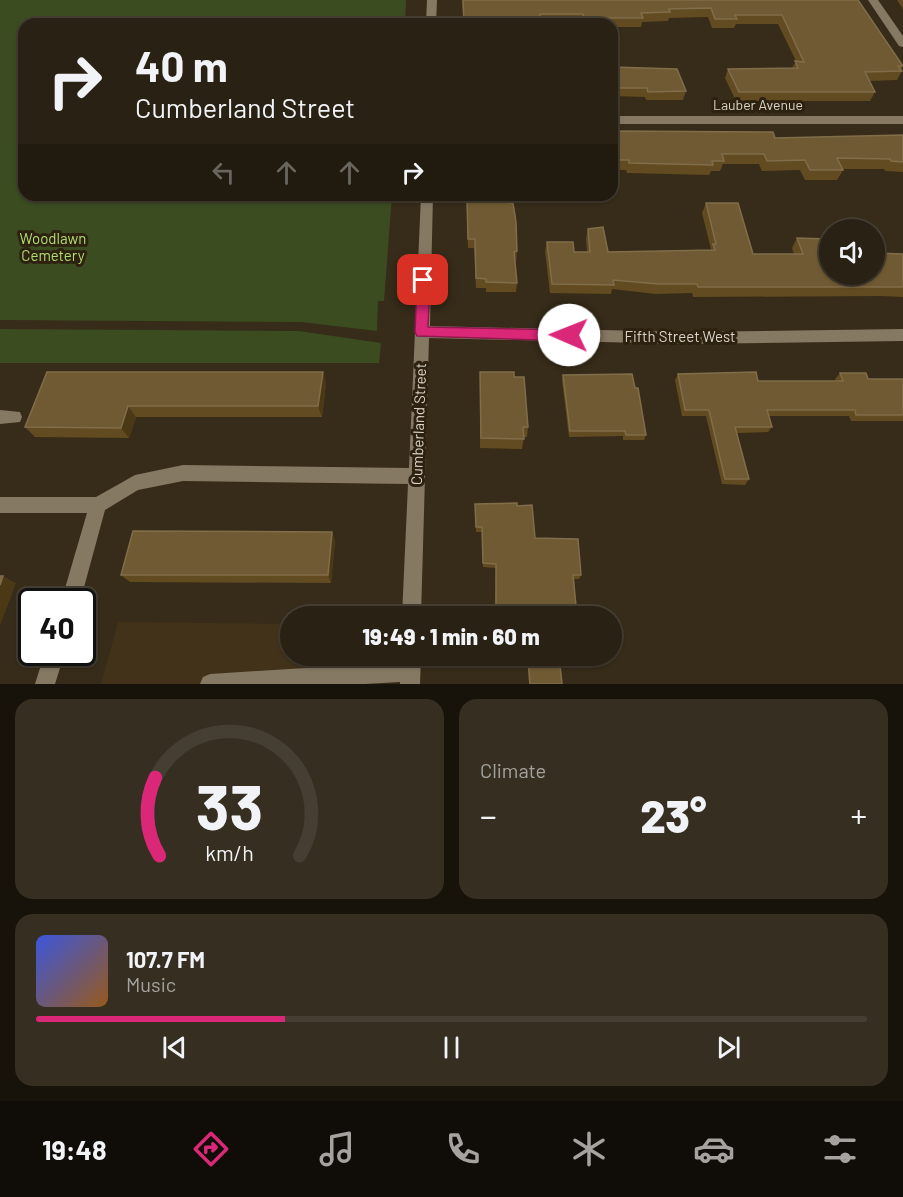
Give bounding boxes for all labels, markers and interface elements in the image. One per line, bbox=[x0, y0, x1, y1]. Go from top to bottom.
text: 40 m bbox=[135, 40, 228, 90]
icon: right bbox=[36, 42, 114, 120]
text: Cumberland Street bbox=[135, 91, 355, 123]
street label: Lauber Avenue bbox=[713, 96, 803, 113]
icon: left bbox=[207, 156, 240, 189]
icon: ahead bbox=[270, 156, 303, 189]
icon: ahead bbox=[333, 156, 366, 189]
icon: right bbox=[396, 156, 429, 189]
map controls bbox=[819, 219, 885, 285]
button: sound bbox=[819, 219, 885, 285]
park label: Woodlawn Cemetery bbox=[20, 229, 86, 264]
pin bbox=[397, 254, 448, 305]
icon: arrive bbox=[406, 263, 439, 296]
position arrow bbox=[537, 303, 601, 367]
street label: Fifth Street West bbox=[624, 327, 736, 345]
street label: Cumberland Street bbox=[407, 363, 429, 485]
speed limit sign: 40 bbox=[18, 588, 96, 666]
text: 19:49 · 1 min · 60 m bbox=[362, 623, 540, 649]
text: Climate bbox=[480, 758, 546, 782]
text: 33 bbox=[196, 768, 263, 842]
text: 23° bbox=[640, 788, 707, 842]
text: − bbox=[480, 795, 497, 835]
text: + bbox=[850, 795, 867, 835]
text: km/h bbox=[205, 840, 254, 865]
text: 107.7 FM bbox=[126, 946, 205, 972]
text: Music bbox=[126, 972, 176, 996]
icon: previous bbox=[158, 1031, 191, 1064]
icon: pause bbox=[435, 1031, 468, 1064]
icon: next bbox=[712, 1031, 745, 1064]
icon: directions bbox=[190, 1128, 232, 1170]
icon: music bbox=[316, 1128, 358, 1170]
icon: phone bbox=[442, 1128, 484, 1170]
icon: climate bbox=[568, 1128, 610, 1170]
icon: car bbox=[693, 1128, 735, 1170]
icon: filters bbox=[819, 1128, 861, 1170]
text: 19:48 bbox=[42, 1133, 107, 1165]

